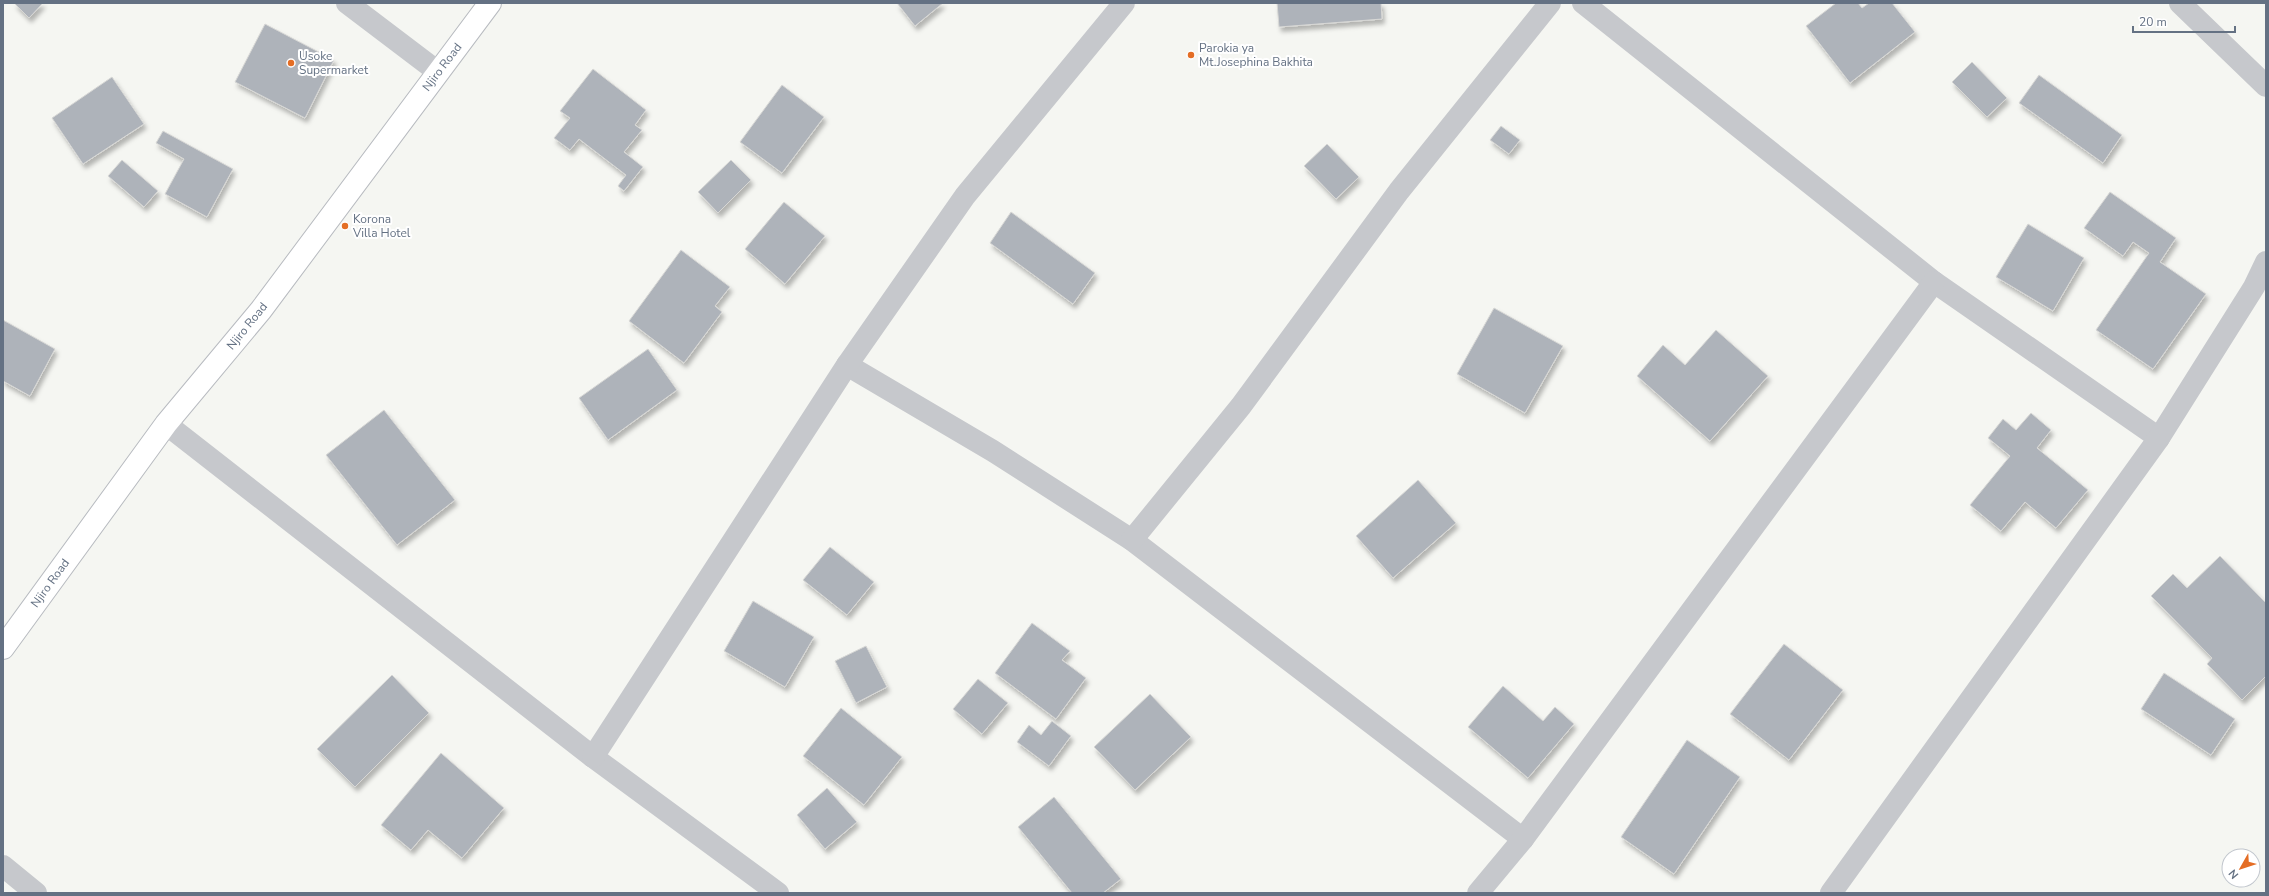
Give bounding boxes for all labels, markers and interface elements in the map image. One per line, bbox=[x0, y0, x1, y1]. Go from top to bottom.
scale bar bbox=[2133, 8, 2235, 34]
text: 20 m bbox=[2139, 14, 2167, 30]
street label: Njiro Road bbox=[419, 40, 465, 94]
place label: Parokia ya Mt.Josephina Bakhita bbox=[1199, 40, 1313, 70]
place label: Usoke Supermarket bbox=[299, 48, 369, 78]
marker: Parokia ya Mt.Josephina Bakhita bbox=[1186, 50, 1196, 60]
marker: Usoke Supermarket bbox=[286, 58, 296, 68]
place label: Korona Villa Hotel bbox=[352, 211, 411, 241]
marker: Korona Villa Hotel bbox=[340, 221, 350, 231]
street label: Njiro Road bbox=[223, 299, 271, 353]
street label: Njiro Road bbox=[27, 555, 73, 611]
north arrow bbox=[2221, 848, 2261, 888]
text: N bbox=[2225, 866, 2242, 882]

